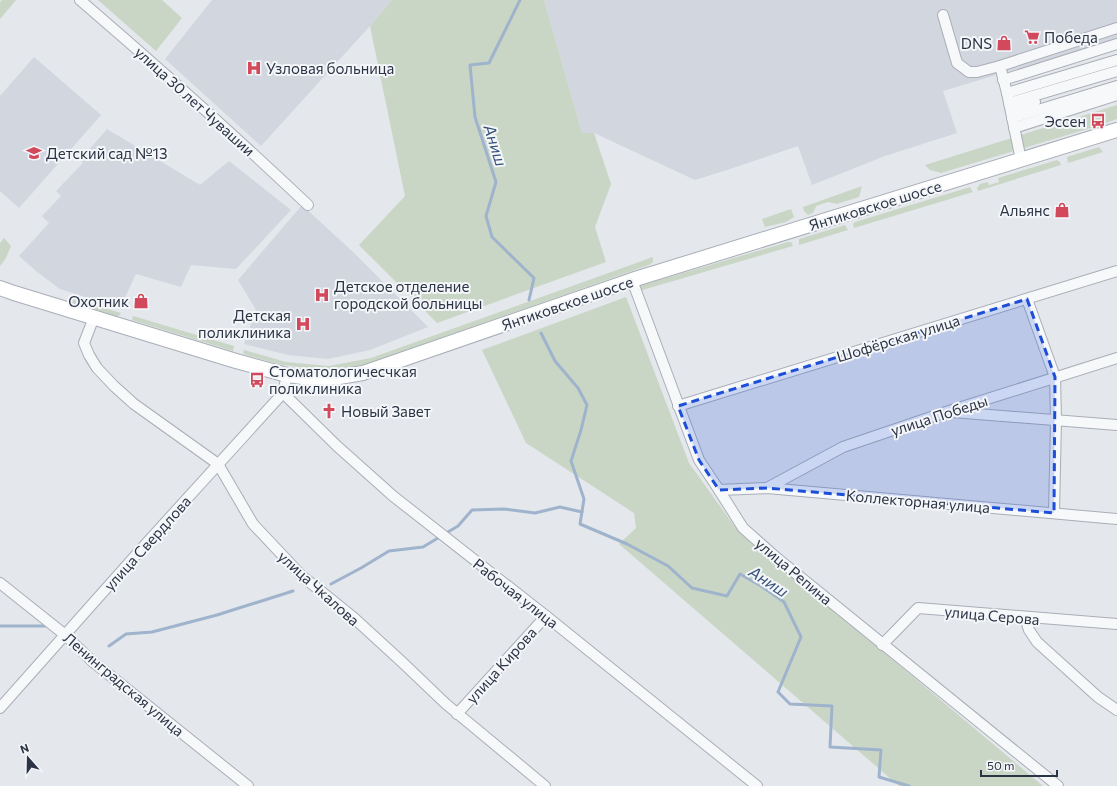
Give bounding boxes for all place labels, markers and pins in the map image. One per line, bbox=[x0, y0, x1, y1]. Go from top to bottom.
supermarket icon: Победа bbox=[1023, 28, 1041, 46]
place label: Победа bbox=[1044, 28, 1098, 46]
place label: DNS bbox=[961, 34, 992, 52]
shop icon: DNS bbox=[995, 34, 1013, 52]
hospital icon: Узловая больница bbox=[245, 59, 263, 77]
place label: Узловая больница bbox=[266, 59, 394, 77]
place label: Эссен bbox=[1044, 112, 1086, 130]
bus stop icon: Эссен bbox=[1089, 112, 1107, 130]
school or university icon: Детский сад №13 bbox=[25, 144, 43, 162]
place label: Детский сад №13 bbox=[46, 144, 168, 162]
place label: Альянс bbox=[999, 201, 1050, 219]
shop icon: Альянс bbox=[1053, 201, 1071, 219]
place label: Детское отделение городской больницы bbox=[334, 277, 482, 312]
hospital icon: Детское отделение городской больницы bbox=[313, 286, 331, 304]
place label: Охотник bbox=[68, 292, 129, 310]
shop icon: Охотник bbox=[132, 292, 150, 310]
place label: Детская поликлиника bbox=[198, 306, 291, 341]
hospital icon: Детская поликлиника bbox=[294, 315, 312, 333]
place label: Стоматологичесчкая поликлиника bbox=[269, 362, 417, 397]
bus stop icon: Стоматологичесчкая поликлиника bbox=[248, 371, 266, 389]
church icon: Новый Завет bbox=[320, 402, 338, 420]
place label: Новый Завет bbox=[341, 402, 431, 420]

